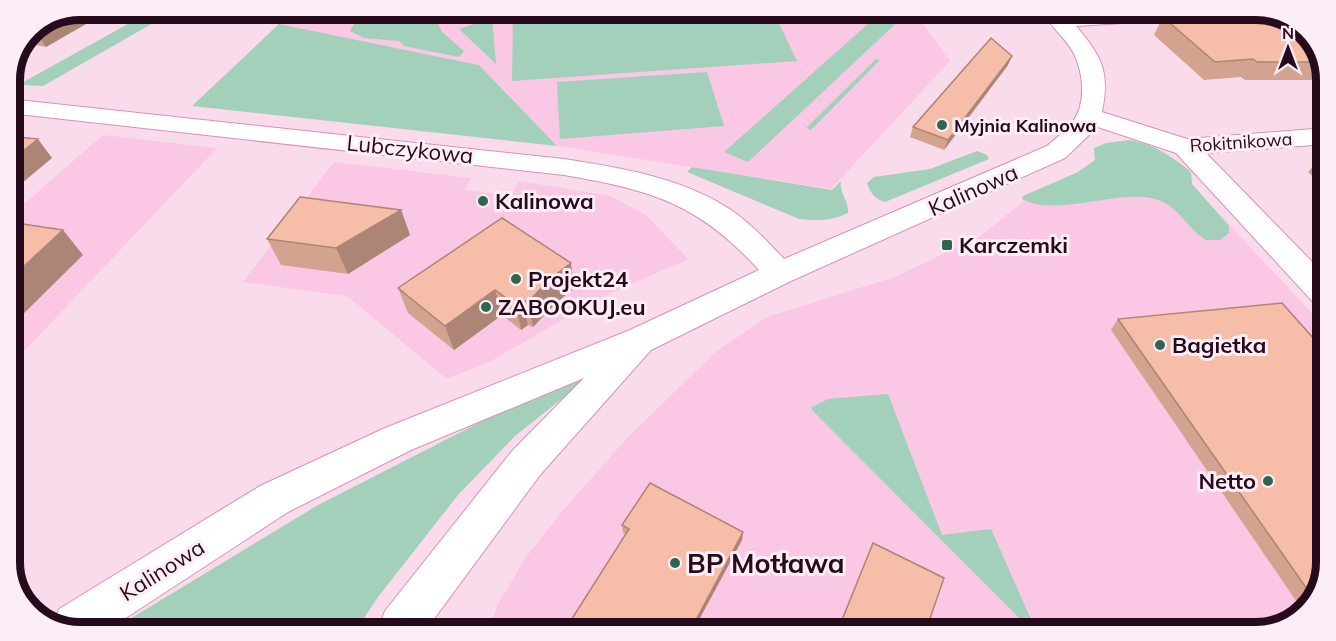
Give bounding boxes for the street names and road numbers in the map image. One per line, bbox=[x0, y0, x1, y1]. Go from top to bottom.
street label: Rokitnikowa bbox=[1189, 127, 1293, 157]
street label: Lubczykowa bbox=[345, 128, 475, 170]
street label: Kalinowa bbox=[924, 158, 1022, 222]
street label: Kalinowa bbox=[114, 533, 210, 607]

